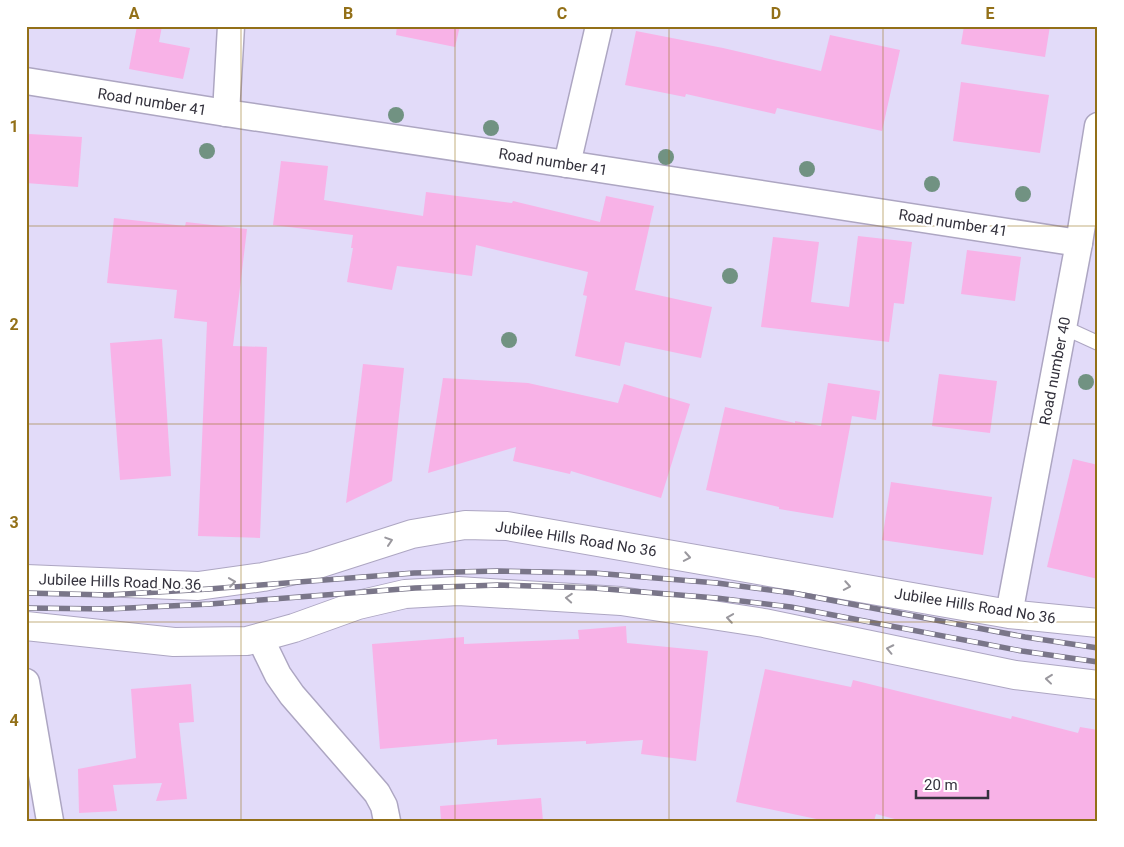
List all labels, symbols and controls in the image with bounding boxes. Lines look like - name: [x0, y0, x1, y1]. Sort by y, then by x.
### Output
- text: A: [129, 4, 140, 23]
- text: B: [343, 4, 353, 23]
- text: C: [557, 4, 567, 23]
- text: D: [771, 4, 781, 23]
- text: E: [986, 4, 995, 23]
- street label: Road number 41: [96, 85, 208, 119]
- text: 1: [9, 117, 19, 136]
- street label: Road number 41: [497, 145, 609, 179]
- street label: Road number 41: [897, 206, 1009, 240]
- text: 2: [9, 315, 19, 334]
- street label: Road number 40: [1036, 315, 1074, 427]
- text: 3: [9, 513, 19, 532]
- street label: Jubilee Hills Road No 36: [494, 517, 658, 561]
- one-way arrow: [384, 537, 393, 547]
- one-way arrow: [683, 552, 691, 562]
- street label: Jubilee Hills Road No 36: [38, 570, 202, 594]
- one-way arrow: [228, 577, 236, 587]
- one-way arrow: [843, 580, 851, 590]
- street label: Jubilee Hills Road No 36: [893, 584, 1057, 628]
- one-way arrow: [565, 592, 573, 603]
- one-way arrow: [726, 613, 735, 623]
- one-way arrow: [885, 644, 894, 655]
- one-way arrow: [1045, 674, 1053, 685]
- text: 4: [9, 711, 19, 730]
- scale bar: [916, 767, 989, 799]
- text: 20 m: [924, 776, 958, 794]

